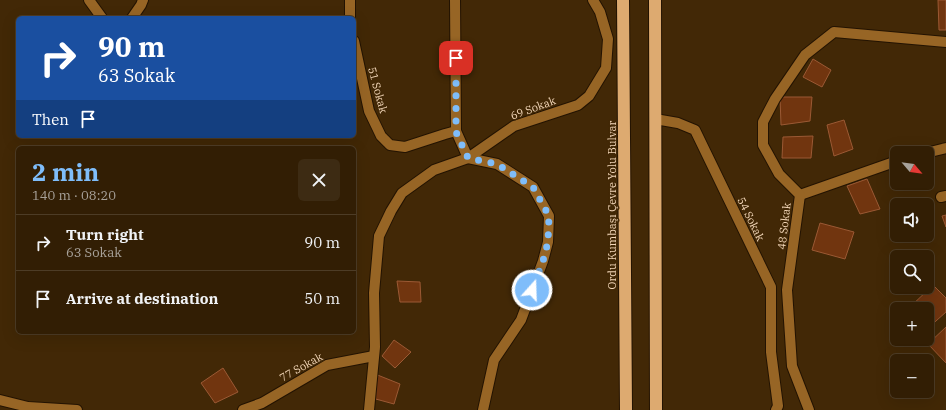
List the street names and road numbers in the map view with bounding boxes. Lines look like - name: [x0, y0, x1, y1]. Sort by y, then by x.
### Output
- street label: 51 Sokak: [365, 65, 391, 115]
- street label: 69 Sokak: [508, 93, 558, 123]
- street label: Ordu Kumbaşı Çevre Yolu Bulvar: [605, 120, 619, 289]
- street label: 54 Sokak: [734, 195, 768, 244]
- street label: 48 Sokak: [774, 201, 794, 250]
- street label: 77 Sokak: [277, 349, 326, 385]

